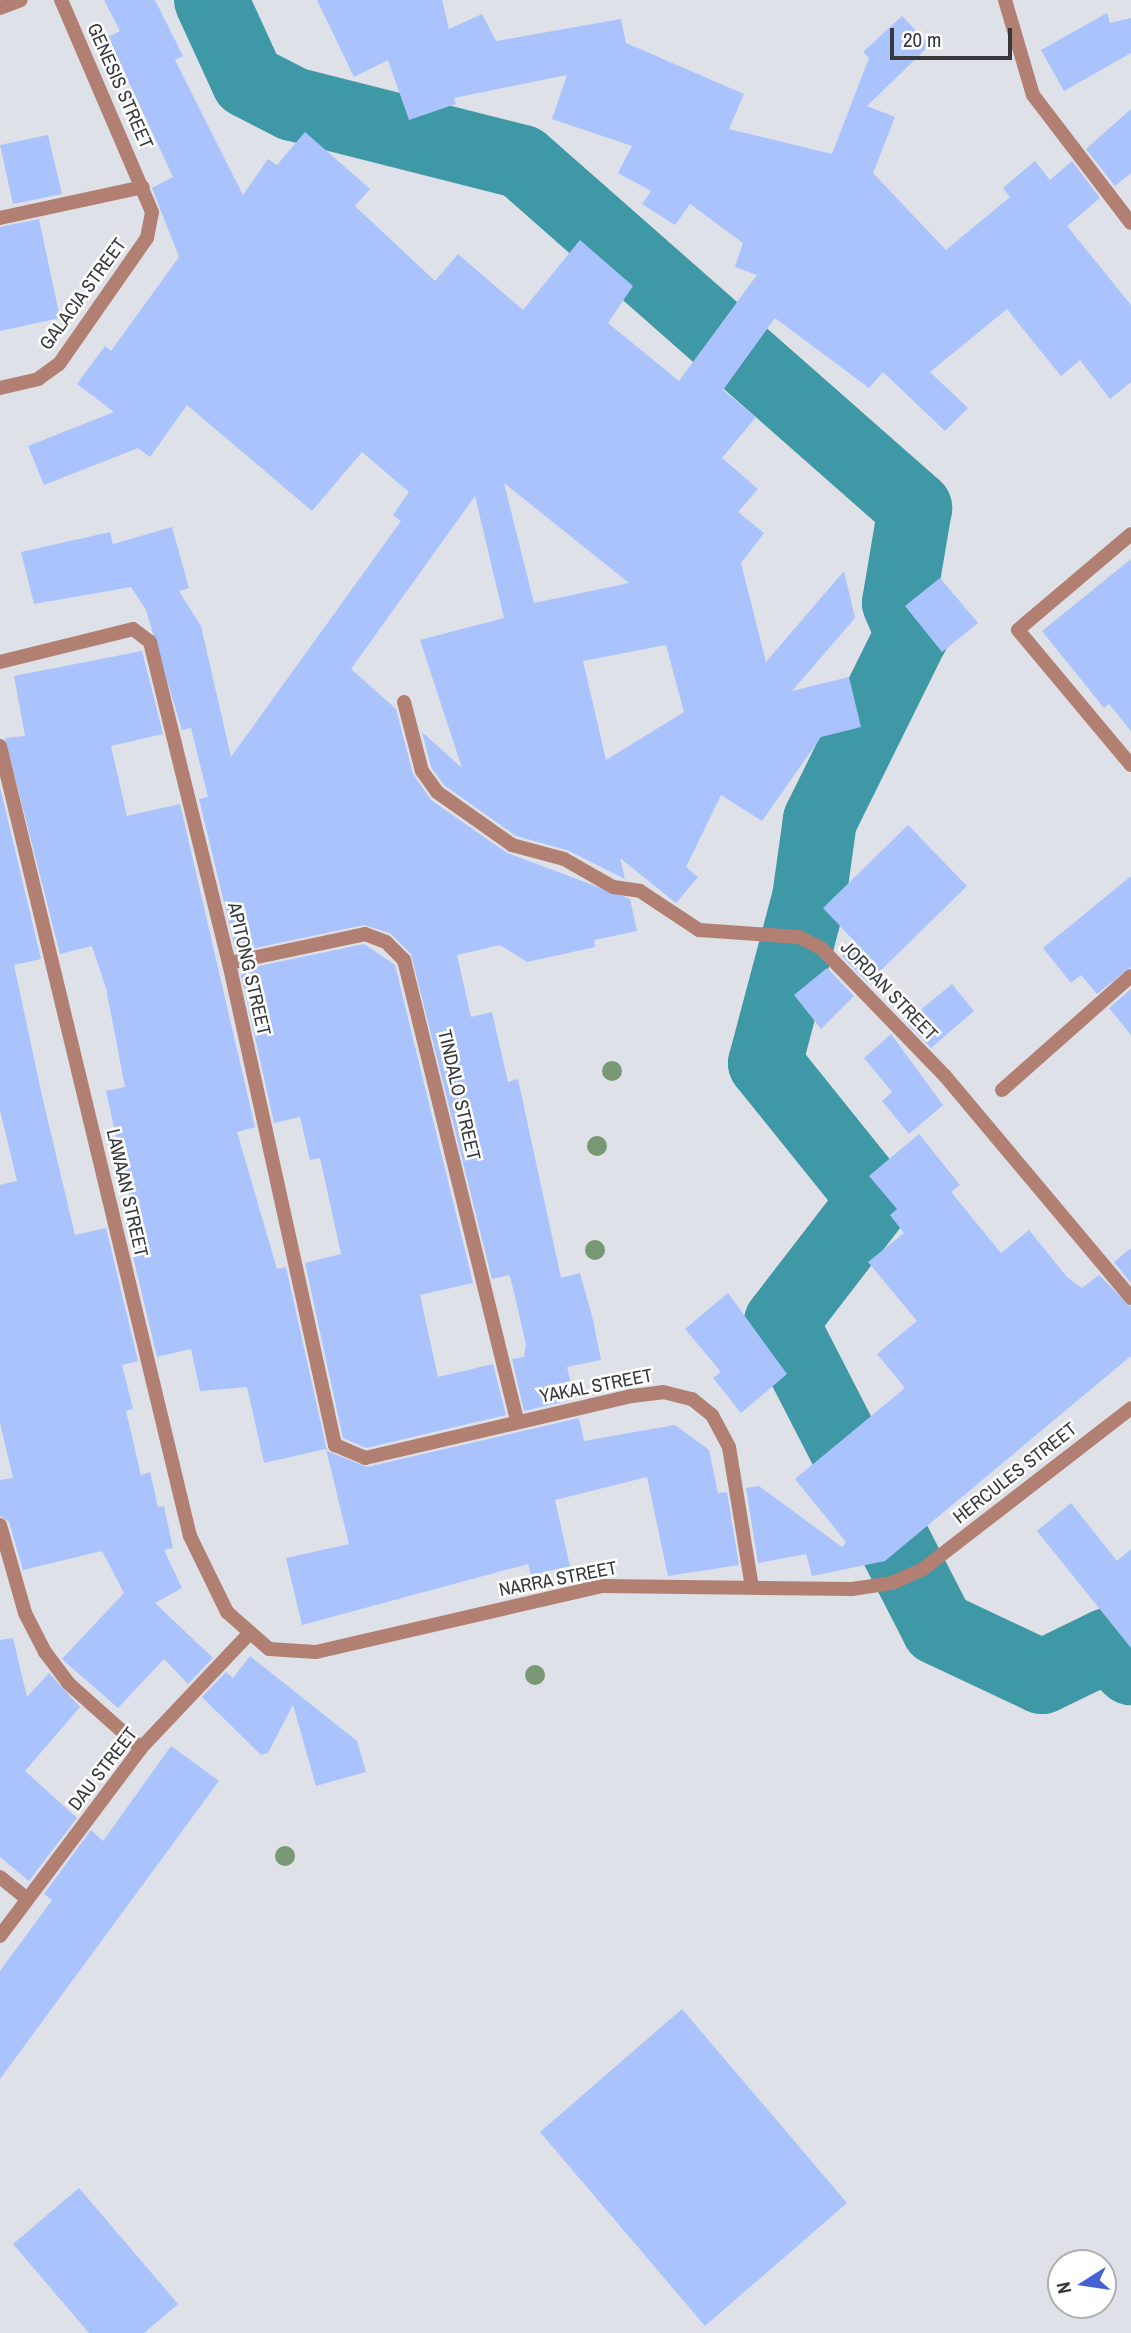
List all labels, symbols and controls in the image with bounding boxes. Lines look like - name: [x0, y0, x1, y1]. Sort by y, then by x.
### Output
- scale bar: [893, 14, 1016, 58]
- street label: GENESIS STREET: [82, 20, 158, 152]
- text: 20 m: [903, 25, 941, 54]
- street label: GALACIA STREET: [35, 233, 131, 355]
- street label: APITONG STREET: [223, 900, 275, 1038]
- street label: JORDAN STREET: [836, 936, 942, 1046]
- street label: TINDALO STREET: [433, 1027, 485, 1163]
- street label: LAWAAN STREET: [101, 1127, 153, 1259]
- street label: YAKAL STREET: [537, 1364, 655, 1408]
- street label: HERCULES STREET: [949, 1418, 1081, 1528]
- street label: NARRA STREET: [497, 1556, 619, 1602]
- street label: DAU STREET: [64, 1723, 142, 1815]
- north arrow: [1047, 2249, 1117, 2319]
- text: N: [1050, 2280, 1077, 2296]

